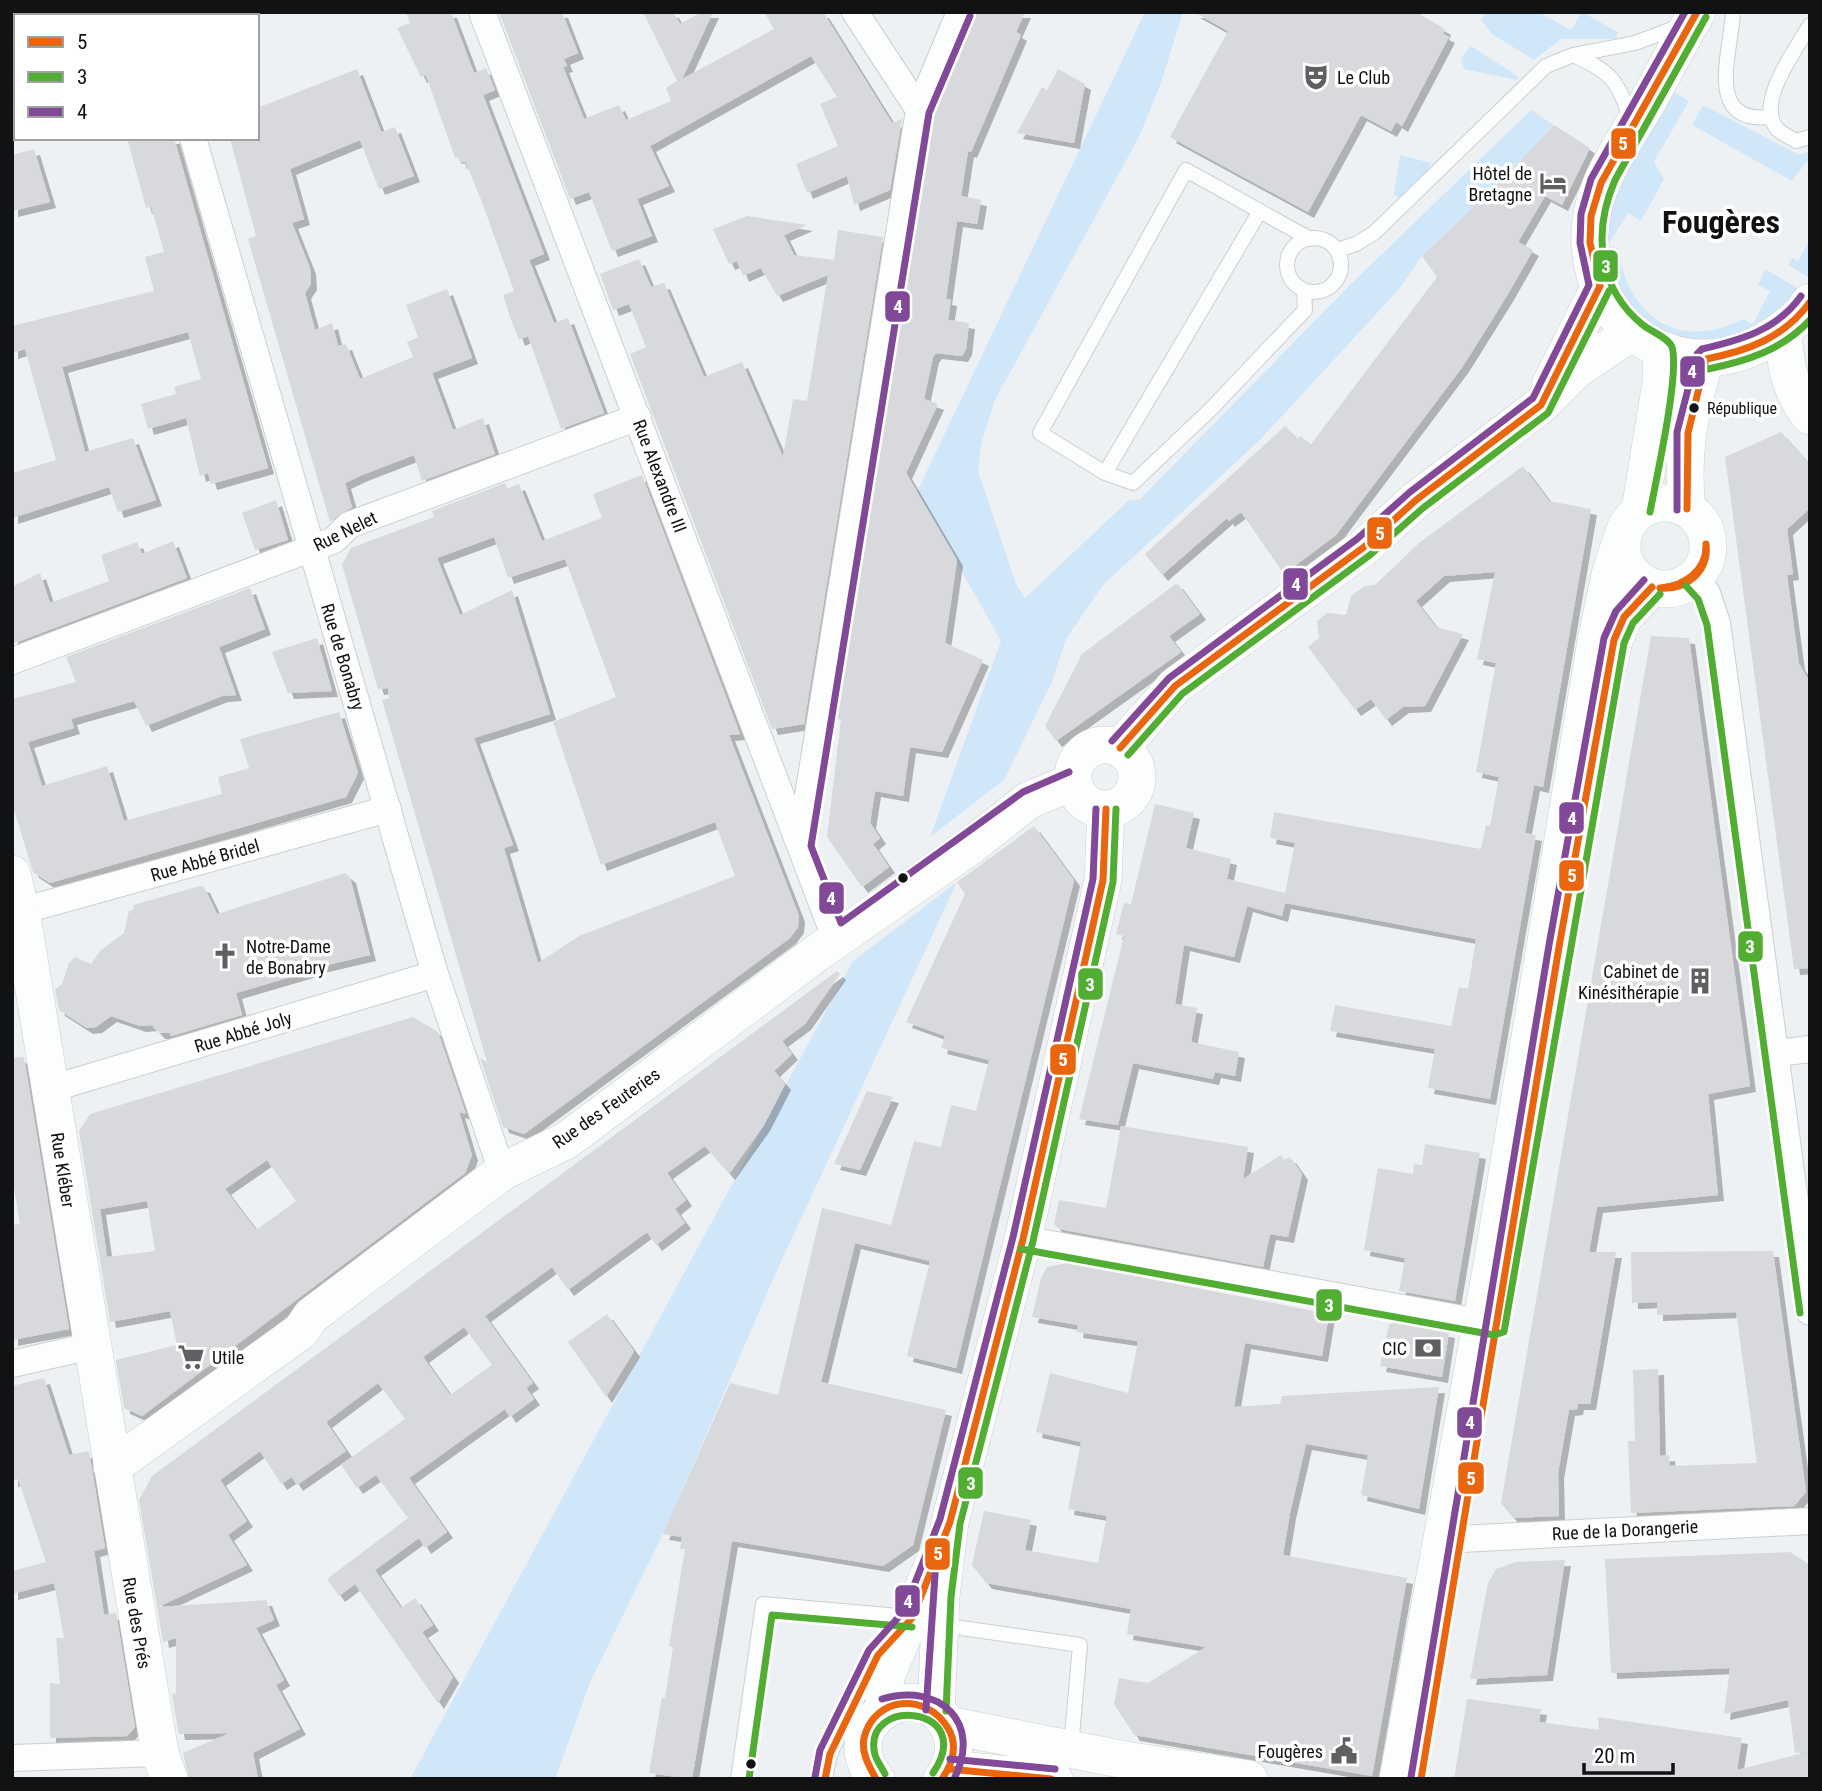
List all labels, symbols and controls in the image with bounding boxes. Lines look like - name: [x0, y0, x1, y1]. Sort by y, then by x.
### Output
- legend: [14, 14, 259, 140]
- text: 5: [77, 30, 87, 54]
- theatre icon: Le Club: [1301, 62, 1331, 92]
- text: 3: [77, 65, 87, 89]
- place label: Le Club: [1337, 67, 1390, 88]
- text: 4: [77, 100, 87, 124]
- line badge: 5: [1610, 127, 1637, 160]
- text: 5: [1618, 132, 1628, 155]
- place label: Hôtel de Bretagne: [1468, 163, 1532, 205]
- hotel icon: Hôtel de Bretagne: [1538, 168, 1568, 198]
- district label: Fougères: [1662, 203, 1780, 241]
- line badge: 3: [1592, 249, 1619, 283]
- text: 3: [1601, 255, 1611, 278]
- line badge: 4: [884, 290, 911, 323]
- text: 4: [893, 295, 903, 318]
- line badge: 4: [1679, 355, 1706, 388]
- text: 4: [1687, 360, 1697, 383]
- place label: République: [1707, 399, 1777, 418]
- marker: République: [1687, 401, 1701, 415]
- street label: Rue Alexandre III: [629, 417, 691, 535]
- street label: Rue Nelet: [310, 507, 380, 555]
- line badge: 5: [1366, 516, 1393, 550]
- text: 5: [1375, 522, 1385, 545]
- line badge: 4: [1282, 567, 1309, 601]
- text: 4: [1291, 573, 1301, 596]
- street label: Rue de Bonabry: [317, 601, 369, 713]
- line badge: 4: [1558, 801, 1585, 835]
- text: 4: [1567, 807, 1577, 830]
- street label: Rue Abbé Bridel: [148, 834, 262, 886]
- line badge: 5: [1558, 859, 1585, 892]
- text: 5: [1567, 864, 1577, 887]
- unlabelled marker: [896, 871, 910, 885]
- line badge: 4: [818, 881, 845, 915]
- text: 4: [826, 887, 836, 910]
- line badge: 3: [1737, 930, 1764, 963]
- text: 3: [1745, 935, 1755, 958]
- place label: Notre-Dame de Bonabry: [246, 936, 331, 978]
- church icon: Notre-Dame de Bonabry: [210, 941, 240, 971]
- place label: Cabinet de Kinésithérapie: [1578, 961, 1679, 1003]
- building icon: Cabinet de Kinésithérapie: [1685, 966, 1715, 996]
- line badge: 3: [1077, 967, 1104, 1001]
- text: 3: [1085, 973, 1095, 996]
- street label: Rue Abbé Joly: [192, 1007, 295, 1057]
- line badge: 5: [1049, 1043, 1077, 1076]
- text: 5: [1058, 1048, 1068, 1071]
- street label: Rue des Feuteries: [548, 1063, 664, 1153]
- street label: Rue Kléber: [47, 1131, 79, 1210]
- line badge: 3: [1315, 1288, 1343, 1322]
- text: 3: [1324, 1294, 1334, 1317]
- bank icon: CIC: [1413, 1333, 1443, 1363]
- place label: CIC: [1382, 1338, 1407, 1359]
- supermarket icon: Utile: [176, 1342, 206, 1372]
- place label: Utile: [212, 1347, 244, 1368]
- line badge: 4: [1456, 1406, 1483, 1439]
- text: 4: [1465, 1411, 1475, 1434]
- line badge: 5: [1457, 1461, 1485, 1495]
- line badge: 3: [957, 1466, 984, 1500]
- text: 5: [1466, 1467, 1476, 1490]
- text: 3: [966, 1472, 976, 1495]
- street label: Rue de la Dorangerie: [1551, 1516, 1699, 1544]
- line badge: 5: [924, 1537, 951, 1571]
- text: 5: [933, 1542, 943, 1565]
- street label: Rue des Prés: [119, 1576, 155, 1670]
- line badge: 4: [894, 1584, 921, 1618]
- text: 4: [903, 1590, 913, 1613]
- scale bar: [1584, 1732, 1673, 1776]
- public building icon: Fougères: [1329, 1736, 1359, 1766]
- place label: Fougères: [1258, 1741, 1323, 1762]
- text: 20 m: [1594, 1744, 1635, 1768]
- unlabelled marker: [744, 1757, 758, 1771]

